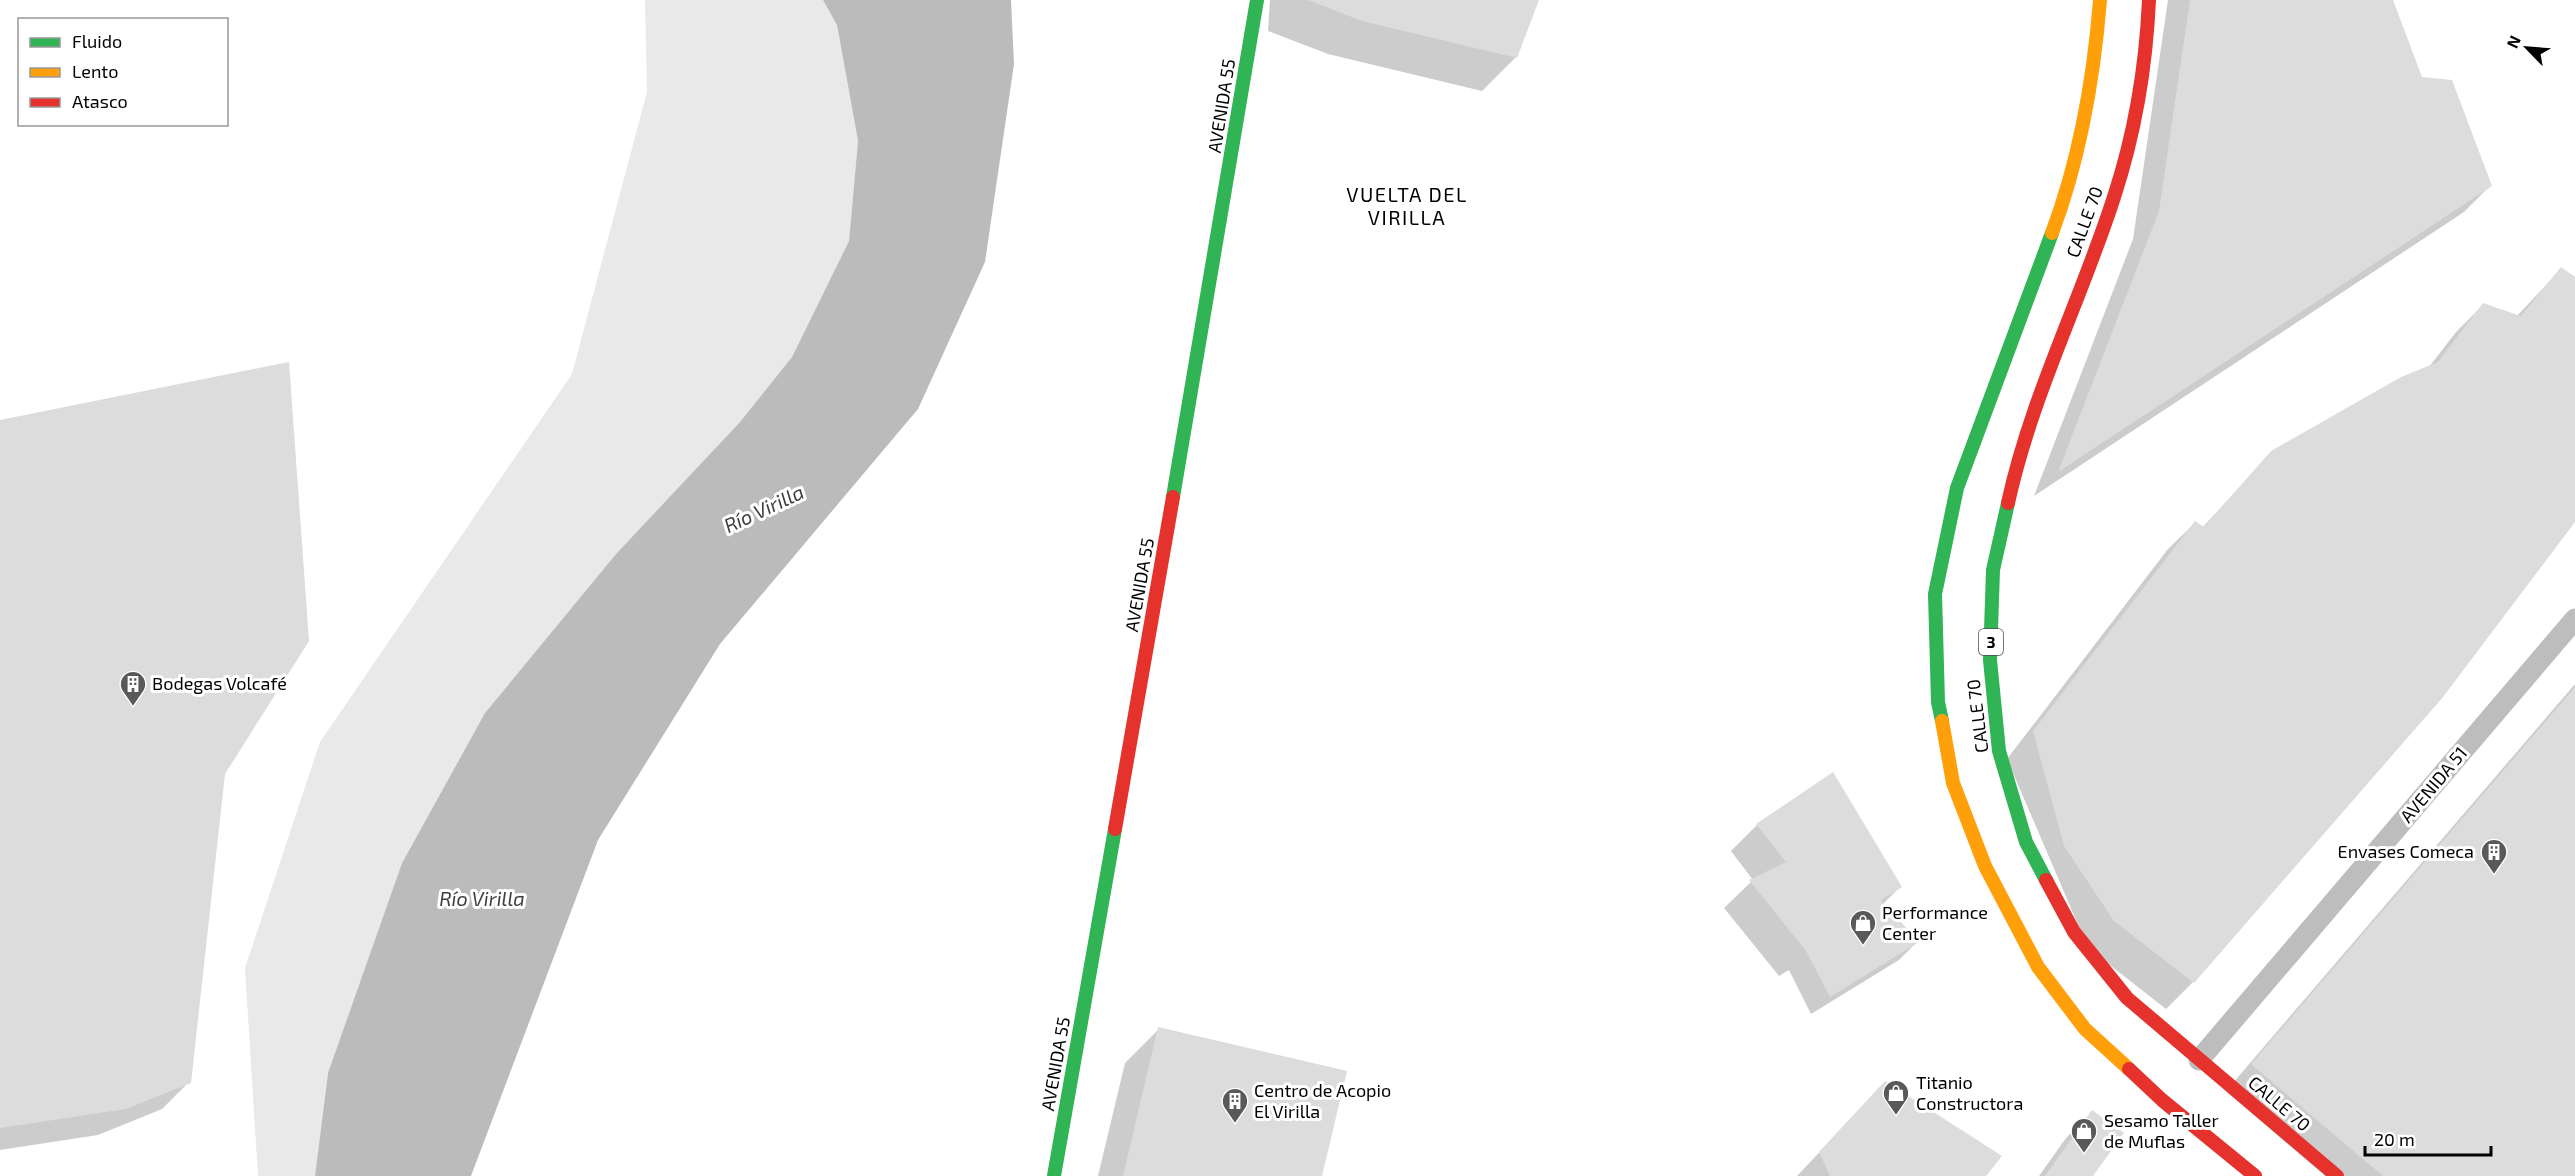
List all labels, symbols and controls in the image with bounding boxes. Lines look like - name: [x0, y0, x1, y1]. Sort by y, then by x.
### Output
- legend: [18, 18, 228, 126]
- north arrow: [2497, 18, 2557, 78]
- text: Fluido: [72, 30, 122, 52]
- text: N: [2502, 32, 2524, 51]
- street label: AVENIDA 55: [1203, 57, 1239, 154]
- text: Lento: [72, 60, 118, 82]
- text: Atasco: [72, 90, 128, 112]
- district label: VUELTA DEL VIRILLA: [1346, 182, 1468, 229]
- street label: CALLE 70: [2061, 183, 2107, 260]
- water label: Río Virilla: [720, 479, 807, 537]
- street label: AVENIDA 55: [1120, 536, 1158, 634]
- road number: 3: [1979, 629, 2003, 655]
- building icon: Bodegas Volcafé: [118, 669, 148, 707]
- place label: Bodegas Volcafé: [152, 672, 287, 694]
- street label: CALLE 70: [1962, 678, 1992, 754]
- street label: AVENIDA 51: [2395, 742, 2471, 827]
- building icon: Envases Comeca: [2479, 837, 2509, 875]
- place label: Envases Comeca: [2338, 840, 2474, 862]
- water label: Río Virilla: [439, 886, 525, 910]
- place label: Performance Center: [1882, 901, 1988, 944]
- shop icon: Performance Center: [1848, 908, 1878, 946]
- street label: AVENIDA 55: [1036, 1015, 1074, 1113]
- place label: Titanio Constructora: [1916, 1071, 2023, 1114]
- street label: CALLE 70: [2244, 1071, 2315, 1135]
- shop icon: Titanio Constructora: [1881, 1078, 1911, 1116]
- place label: Centro de Acopio El Virilla: [1254, 1079, 1391, 1122]
- building icon: Centro de Acopio El Virilla: [1220, 1086, 1250, 1124]
- place label: Sesamo Taller de Muflas: [2104, 1109, 2219, 1152]
- shop icon: Sesamo Taller de Muflas: [2069, 1116, 2099, 1154]
- scale bar: [2365, 1119, 2491, 1157]
- text: 20 m: [2374, 1128, 2415, 1150]

